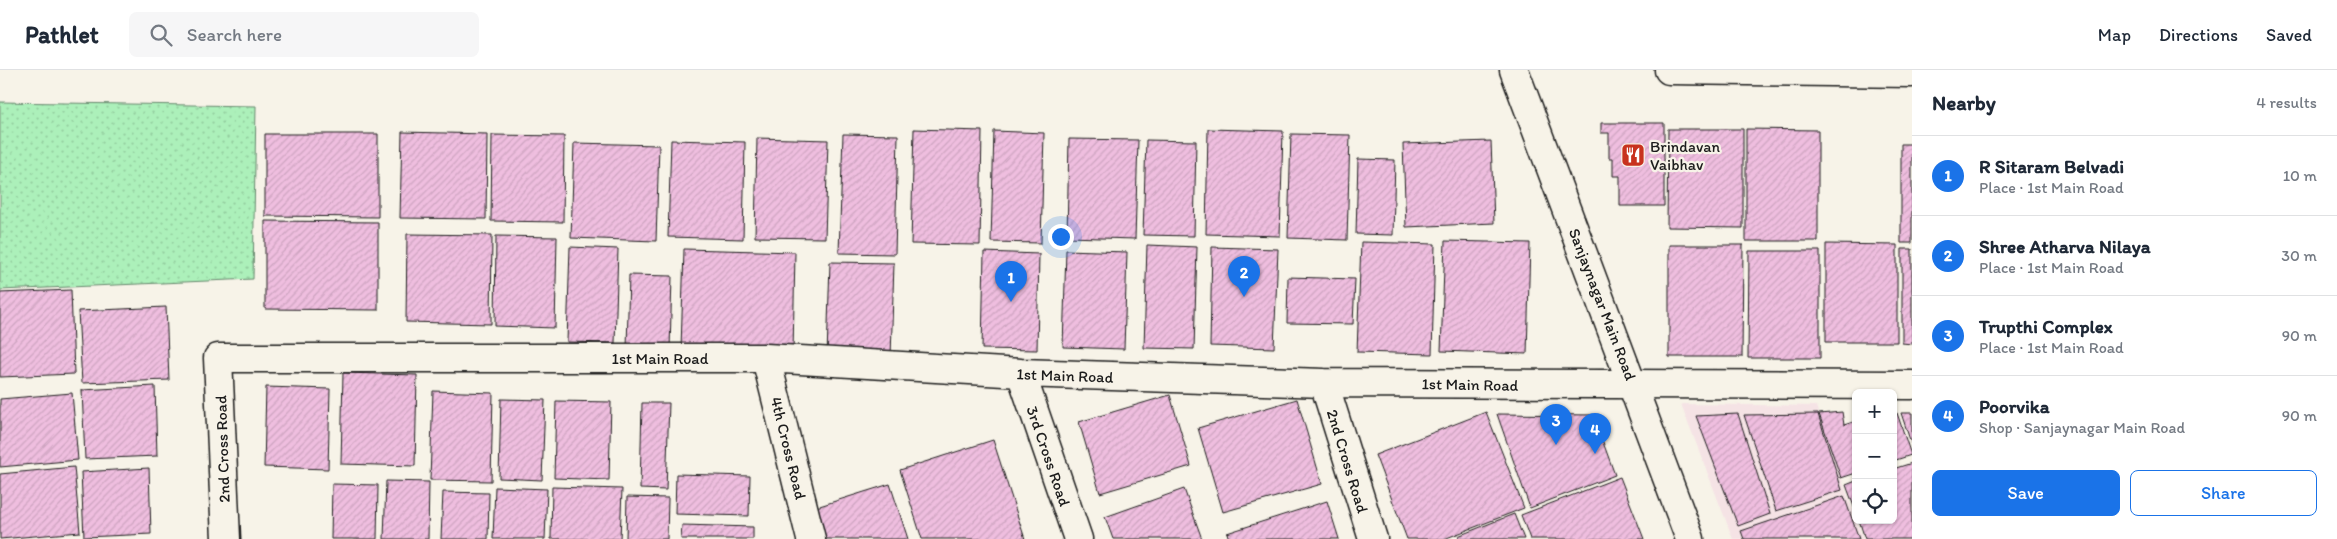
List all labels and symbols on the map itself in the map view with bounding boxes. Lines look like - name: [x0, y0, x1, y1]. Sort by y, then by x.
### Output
- place label: Brindavan Vaibhav: [1650, 137, 1721, 174]
- restaurant icon: Brindavan Vaibhav: [1620, 142, 1646, 168]
- your location: [1048, 224, 1074, 250]
- street label: Sanjaynagar Main Road: [1565, 226, 1640, 383]
- pin: 2: [1228, 256, 1260, 297]
- pin: 1: [995, 261, 1027, 302]
- street label: 1st Main Road: [611, 349, 709, 368]
- street label: 1st Main Road: [1016, 364, 1114, 387]
- street label: 1st Main Road: [1421, 374, 1519, 395]
- street label: 2nd Cross Road: [211, 395, 234, 503]
- street label: 4th Cross Road: [767, 395, 811, 502]
- street label: 3rd Cross Road: [1022, 403, 1075, 509]
- pin: 3: [1540, 404, 1572, 445]
- street label: 2nd Cross Road: [1323, 407, 1372, 516]
- pin: 4: [1579, 413, 1611, 454]

